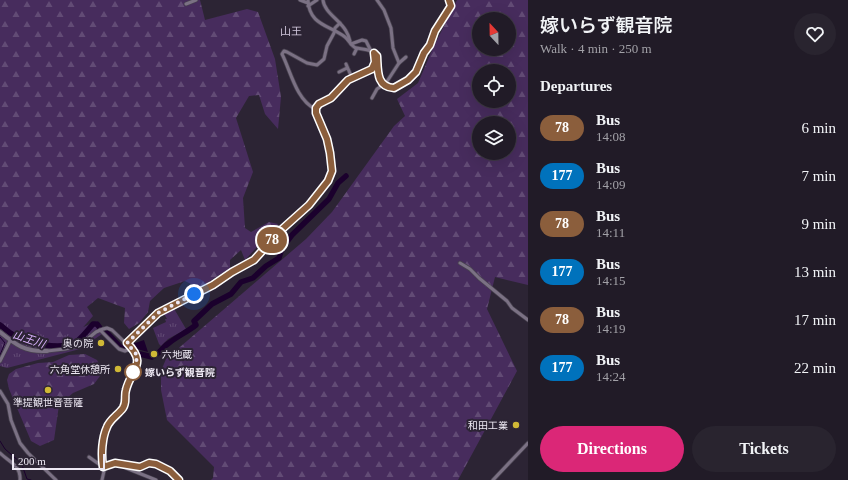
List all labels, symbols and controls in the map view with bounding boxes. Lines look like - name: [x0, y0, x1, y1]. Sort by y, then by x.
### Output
- north arrow: [472, 12, 516, 56]
- map controls: [472, 12, 516, 160]
- button: heart: [794, 13, 836, 55]
- text: 嫁いらず観音院: [540, 15, 673, 36]
- district label: 山王: [280, 25, 302, 37]
- text: Walk · 4 min · 250 m: [540, 41, 652, 56]
- button: locate: [472, 64, 516, 108]
- text: Departures: [540, 78, 612, 94]
- text: Bus: [596, 112, 620, 128]
- button: layers: [472, 116, 516, 160]
- text: 78: [555, 120, 569, 135]
- text: 6 min: [801, 120, 836, 136]
- text: 14:08: [596, 129, 626, 144]
- text: Bus: [596, 160, 620, 176]
- text: 177: [552, 168, 573, 183]
- text: 7 min: [801, 168, 836, 184]
- text: 14:09: [596, 177, 626, 192]
- text: Bus: [596, 208, 620, 224]
- text: 78: [555, 216, 569, 231]
- text: 9 min: [801, 216, 836, 232]
- text: 14:11: [596, 225, 625, 240]
- line badge: 78: [254, 227, 290, 253]
- text: 78: [265, 232, 279, 247]
- text: Bus: [596, 256, 620, 272]
- text: 177: [552, 264, 573, 279]
- text: 13 min: [794, 264, 836, 280]
- text: 14:15: [596, 273, 626, 288]
- your location: [184, 284, 204, 304]
- text: Bus: [596, 304, 620, 320]
- text: 78: [555, 312, 569, 327]
- text: 17 min: [794, 312, 836, 328]
- text: 14:19: [596, 321, 626, 336]
- water label: 山王川: [11, 328, 47, 350]
- place label: 奥の院: [63, 338, 93, 349]
- marker: 奥の院: [96, 338, 106, 348]
- marker: 六地蔵: [149, 349, 159, 359]
- place label: 六地蔵: [162, 349, 192, 360]
- text: Bus: [596, 352, 620, 368]
- text: 177: [552, 360, 573, 375]
- text: 22 min: [794, 360, 836, 376]
- marker: 嫁いらず観音院: [124, 363, 142, 381]
- place label: 六角堂休憩所: [50, 364, 110, 375]
- marker: 六角堂休憩所: [113, 364, 123, 374]
- place label: 嫁いらず観音院: [145, 367, 215, 378]
- text: 14:24: [596, 369, 626, 384]
- marker: 準提観世音菩薩: [43, 385, 53, 395]
- place label: 準提観世音菩薩: [13, 397, 83, 408]
- place label: 和田工業: [468, 420, 508, 431]
- marker: 和田工業: [511, 420, 521, 430]
- button: Directions: [540, 426, 684, 472]
- button: Tickets: [692, 426, 836, 472]
- scale bar: [12, 452, 105, 471]
- text: 200 m: [18, 455, 46, 467]

